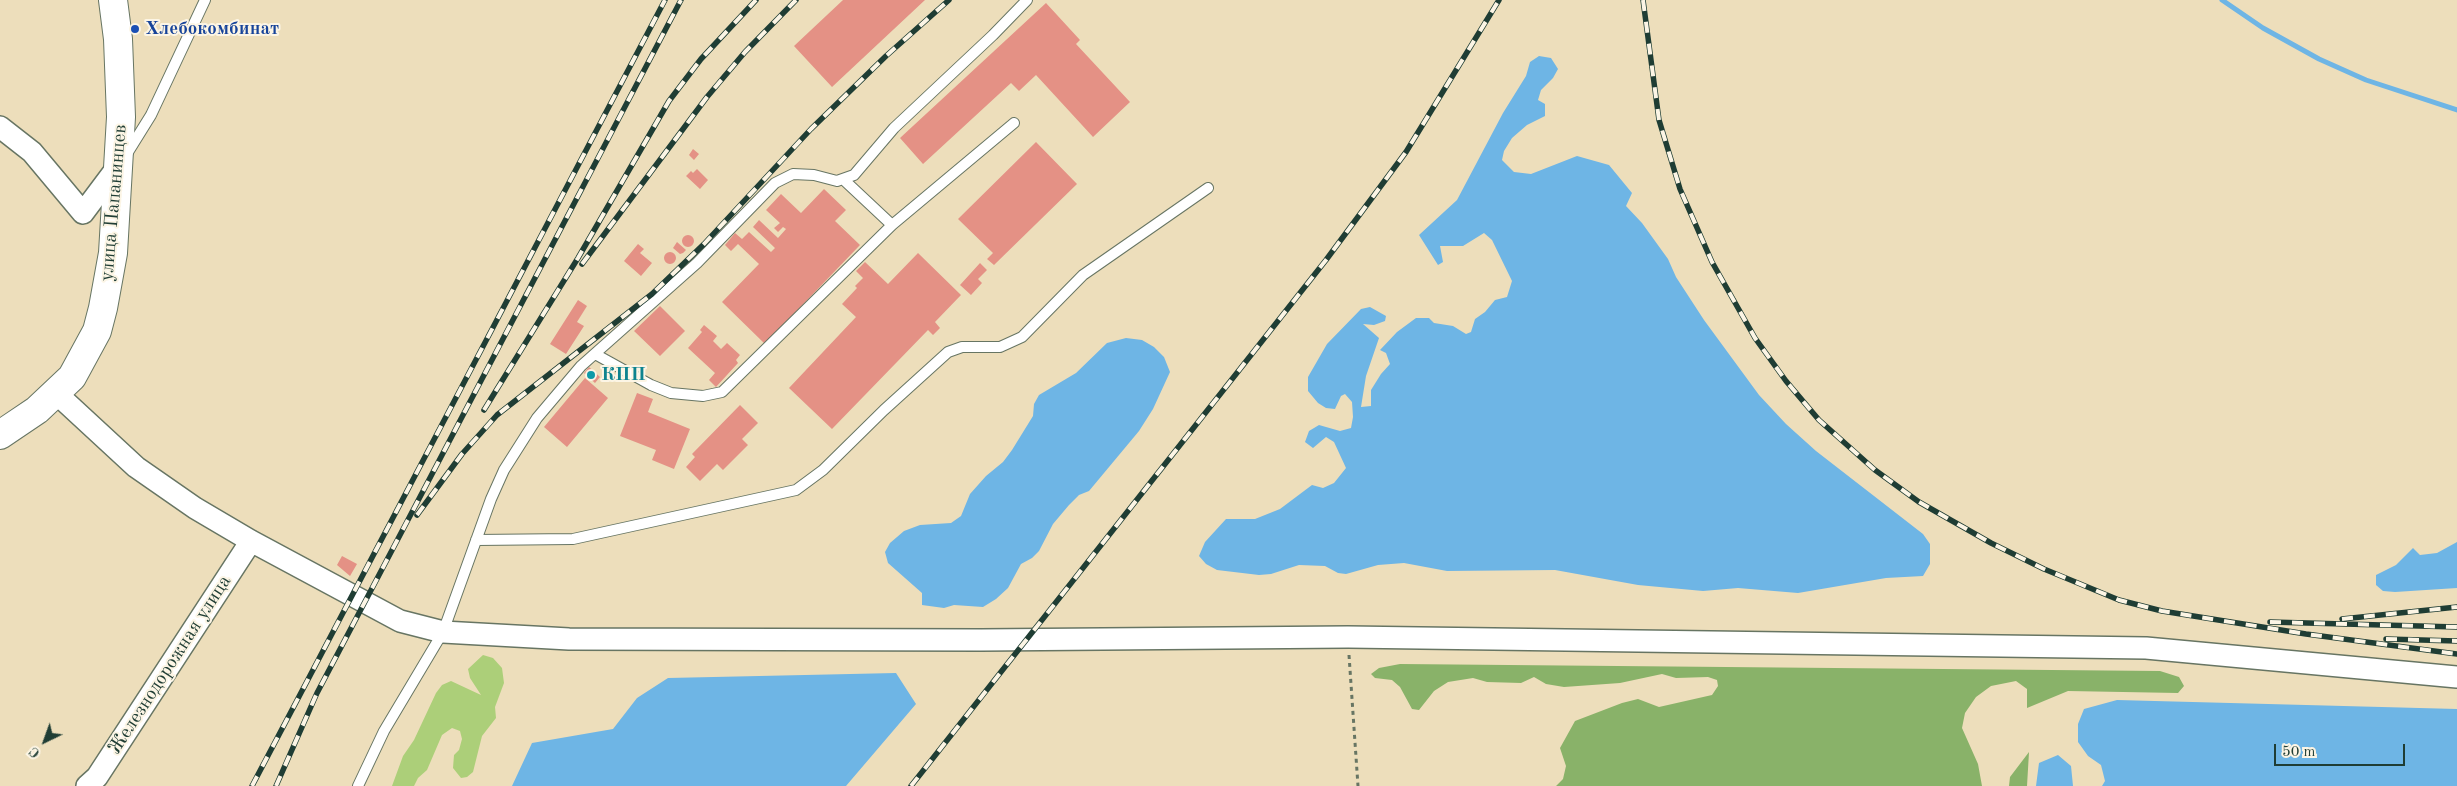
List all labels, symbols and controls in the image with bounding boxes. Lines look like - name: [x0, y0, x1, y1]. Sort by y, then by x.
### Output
- place label: Хлебокомбинат: [145, 18, 279, 40]
- marker: Хлебокомбинат: [129, 23, 141, 35]
- street label: улица Папанинцев: [96, 124, 132, 282]
- place label: КПП: [601, 364, 646, 386]
- marker: КПП: [585, 369, 597, 381]
- street label: Железнодорожная улица: [104, 571, 236, 759]
- north arrow: [20, 716, 70, 766]
- scale bar: [2277, 734, 2408, 766]
- text: С: [27, 744, 43, 760]
- text: 50 m: [2282, 745, 2316, 760]

